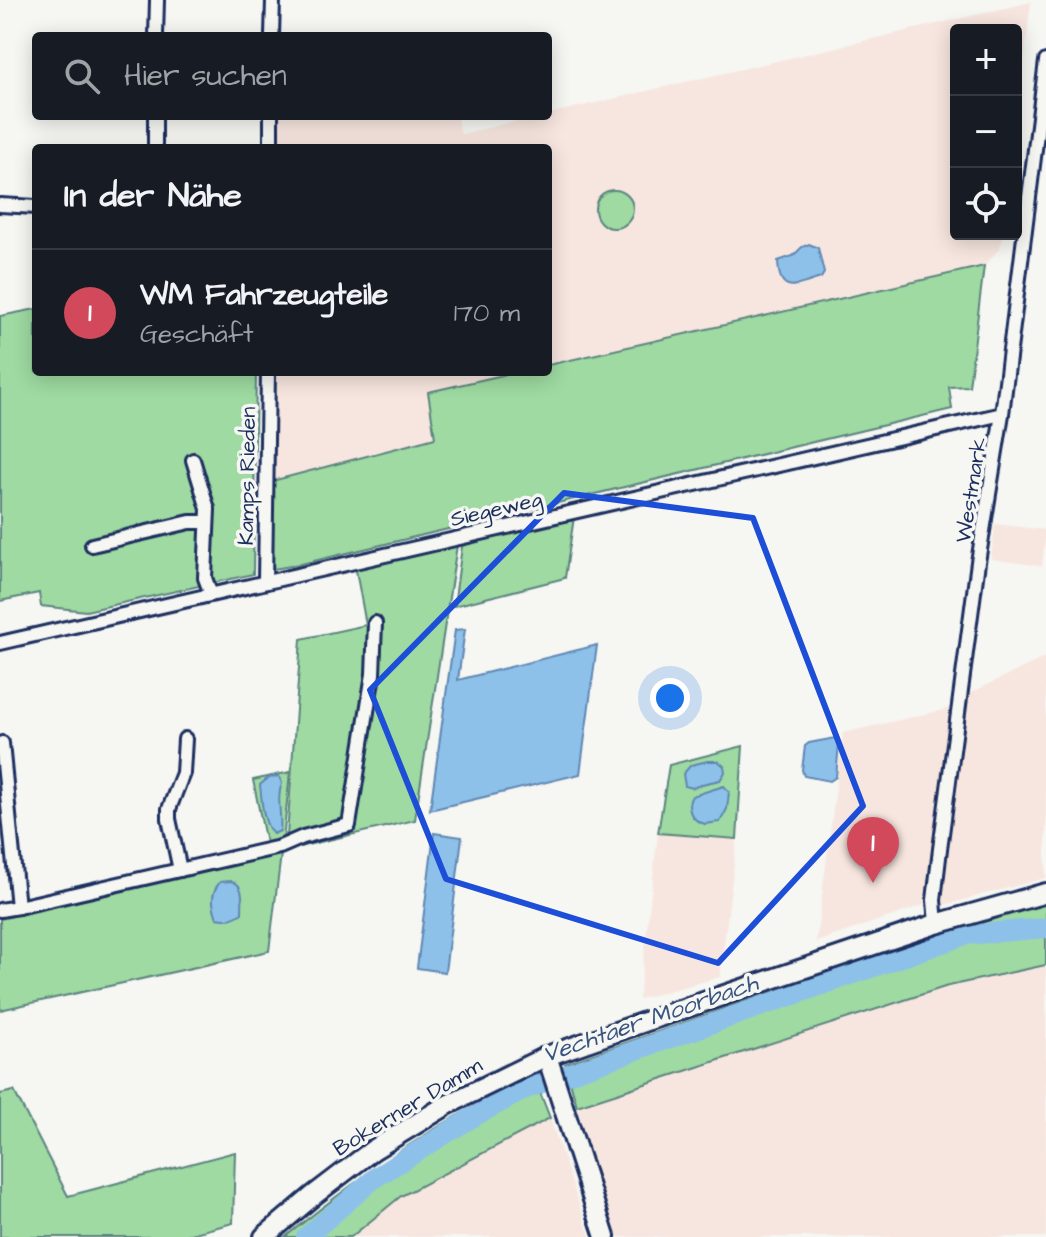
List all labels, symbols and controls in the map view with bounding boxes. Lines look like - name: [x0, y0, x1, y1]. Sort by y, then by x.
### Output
- map controls: [950, 24, 1022, 240]
- button: +: [950, 24, 1022, 96]
- search box: [32, 32, 552, 120]
- icon: search: [60, 54, 104, 98]
- text: Hier suchen: [124, 55, 287, 97]
- button: −: [950, 96, 1022, 168]
- button: locate: [950, 168, 1022, 240]
- text: In der Nähe: [64, 172, 242, 220]
- text: WM Fahrzeugteile: [140, 274, 388, 316]
- text: 1: [88, 295, 92, 331]
- text: 170 m: [454, 295, 520, 331]
- text: Geschäft: [140, 316, 254, 352]
- street label: Kamps Rieden: [231, 406, 264, 546]
- street label: Westmark: [948, 435, 995, 545]
- street label: Siegeweg: [447, 484, 546, 536]
- your location: [650, 678, 690, 718]
- pin: 1: [847, 817, 899, 883]
- water label: Vechtaer Moorbach: [538, 966, 764, 1072]
- street label: Bokerner Damm: [327, 1050, 488, 1164]

